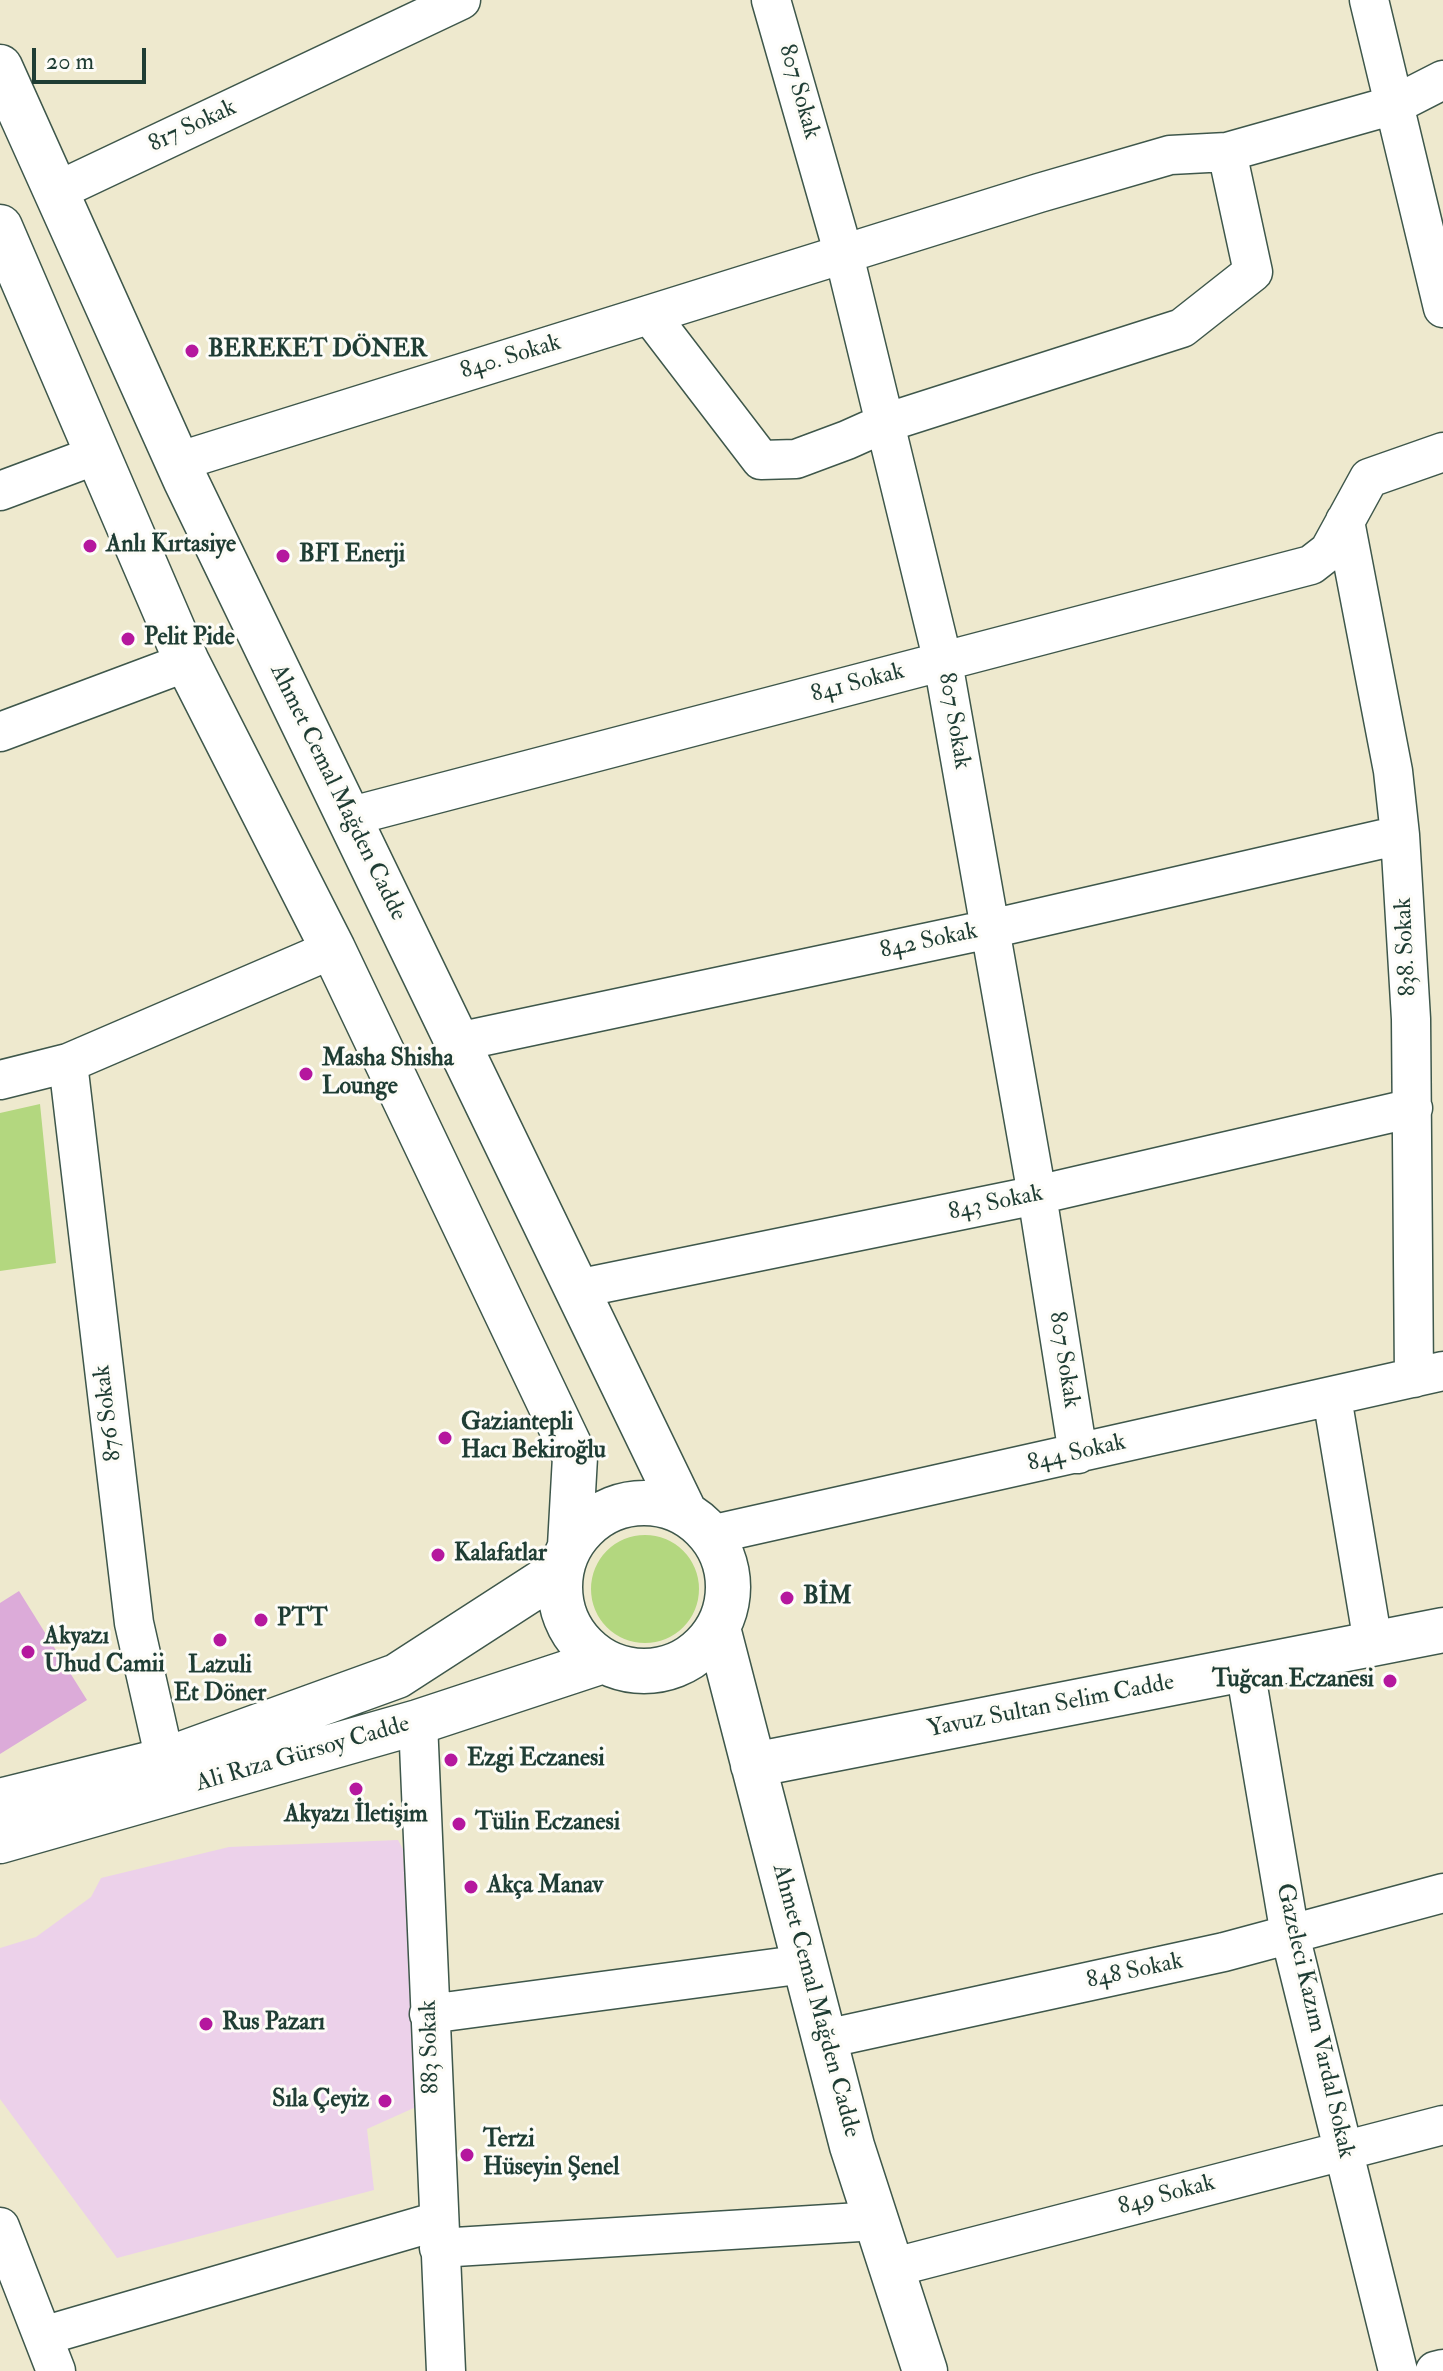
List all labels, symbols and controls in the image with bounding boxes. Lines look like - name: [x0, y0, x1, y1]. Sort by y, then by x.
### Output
- scale bar: [36, 32, 150, 82]
- street label: 807 Sokak: [771, 41, 825, 143]
- text: 20 m: [46, 46, 94, 77]
- street label: 817 Sokak: [145, 94, 241, 160]
- street label: 840. Sokak: [457, 329, 565, 387]
- place label: BEREKET DÖNER: [208, 337, 427, 365]
- marker: BEREKET DÖNER: [183, 342, 201, 360]
- place label: Anlı Kırtasiye: [106, 532, 236, 560]
- marker: Anlı Kırtasiye: [81, 537, 99, 555]
- place label: BFI Enerji: [299, 542, 405, 570]
- marker: BFI Enerji: [274, 547, 292, 565]
- place label: Pelit Pide: [144, 625, 235, 653]
- marker: Pelit Pide: [119, 630, 137, 648]
- street label: 841 Sokak: [808, 658, 908, 710]
- street label: Ahmet Cemal Mağden Cadde: [262, 660, 412, 926]
- street label: 807 Sokak: [930, 671, 976, 771]
- street label: 838. Sokak: [1390, 897, 1424, 997]
- street label: 842 Sokak: [878, 918, 980, 966]
- place label: Masha Shisha Lounge: [322, 1046, 454, 1102]
- marker: Masha Shisha Lounge: [297, 1065, 315, 1083]
- street label: 843 Sokak: [946, 1180, 1046, 1228]
- street label: 807 Sokak: [1041, 1310, 1085, 1410]
- street label: 876 Sokak: [89, 1363, 129, 1463]
- place label: Gaziantepli Hacı Bekiroğlu: [461, 1410, 606, 1466]
- marker: Gaziantepli Hacı Bekiroğlu: [436, 1429, 454, 1447]
- street label: 844 Sokak: [1025, 1429, 1129, 1479]
- place label: Kalafatlar: [454, 1541, 547, 1569]
- marker: Kalafatlar: [429, 1546, 447, 1564]
- place label: BİM: [803, 1584, 852, 1612]
- marker: BİM: [778, 1589, 796, 1607]
- place label: PTT: [277, 1606, 328, 1634]
- marker: PTT: [252, 1611, 270, 1629]
- place label: Akyazı Uhud Camii: [44, 1624, 165, 1680]
- marker: Lazuli Et Döner: [211, 1631, 229, 1649]
- marker: Akyazı Uhud Camii: [19, 1643, 37, 1661]
- place label: Lazuli Et Döner: [174, 1653, 266, 1709]
- place label: Tuğcan Eczanesi: [1212, 1667, 1374, 1695]
- street label: Yavuz Sultan Selim Cadde: [925, 1669, 1177, 1745]
- marker: Tuğcan Eczanesi: [1381, 1672, 1399, 1690]
- street label: Ali Rıza Gürsoy Cadde: [193, 1711, 413, 1799]
- place label: Ezgi Eczanesi: [467, 1746, 605, 1774]
- marker: Ezgi Eczanesi: [442, 1751, 460, 1769]
- marker: Akyazı İletişim: [347, 1780, 365, 1798]
- place label: Akyazı İletişim: [284, 1802, 428, 1830]
- place label: Tülin Eczanesi: [475, 1810, 620, 1838]
- marker: Tülin Eczanesi: [450, 1815, 468, 1833]
- street label: Ahmet Cemal Mağden Cadde: [765, 1861, 865, 2141]
- place label: Akça Manav: [487, 1873, 603, 1901]
- marker: Akça Manav: [462, 1878, 480, 1896]
- street label: Gazeleci Kazım Vardal Sokak: [1268, 1881, 1360, 2161]
- street label: 848 Sokak: [1084, 1948, 1186, 1996]
- street label: 883 Sokak: [415, 1999, 447, 2095]
- place label: Rus Pazarı: [222, 2010, 325, 2038]
- marker: Rus Pazarı: [197, 2015, 215, 2033]
- place label: Sıla Çeyiz: [272, 2087, 369, 2115]
- marker: Sıla Çeyiz: [376, 2092, 394, 2110]
- place label: Terzi Hüseyin Şenel: [483, 2127, 619, 2183]
- marker: Terzi Hüseyin Şenel: [458, 2146, 476, 2164]
- street label: 849 Sokak: [1115, 2169, 1219, 2223]

